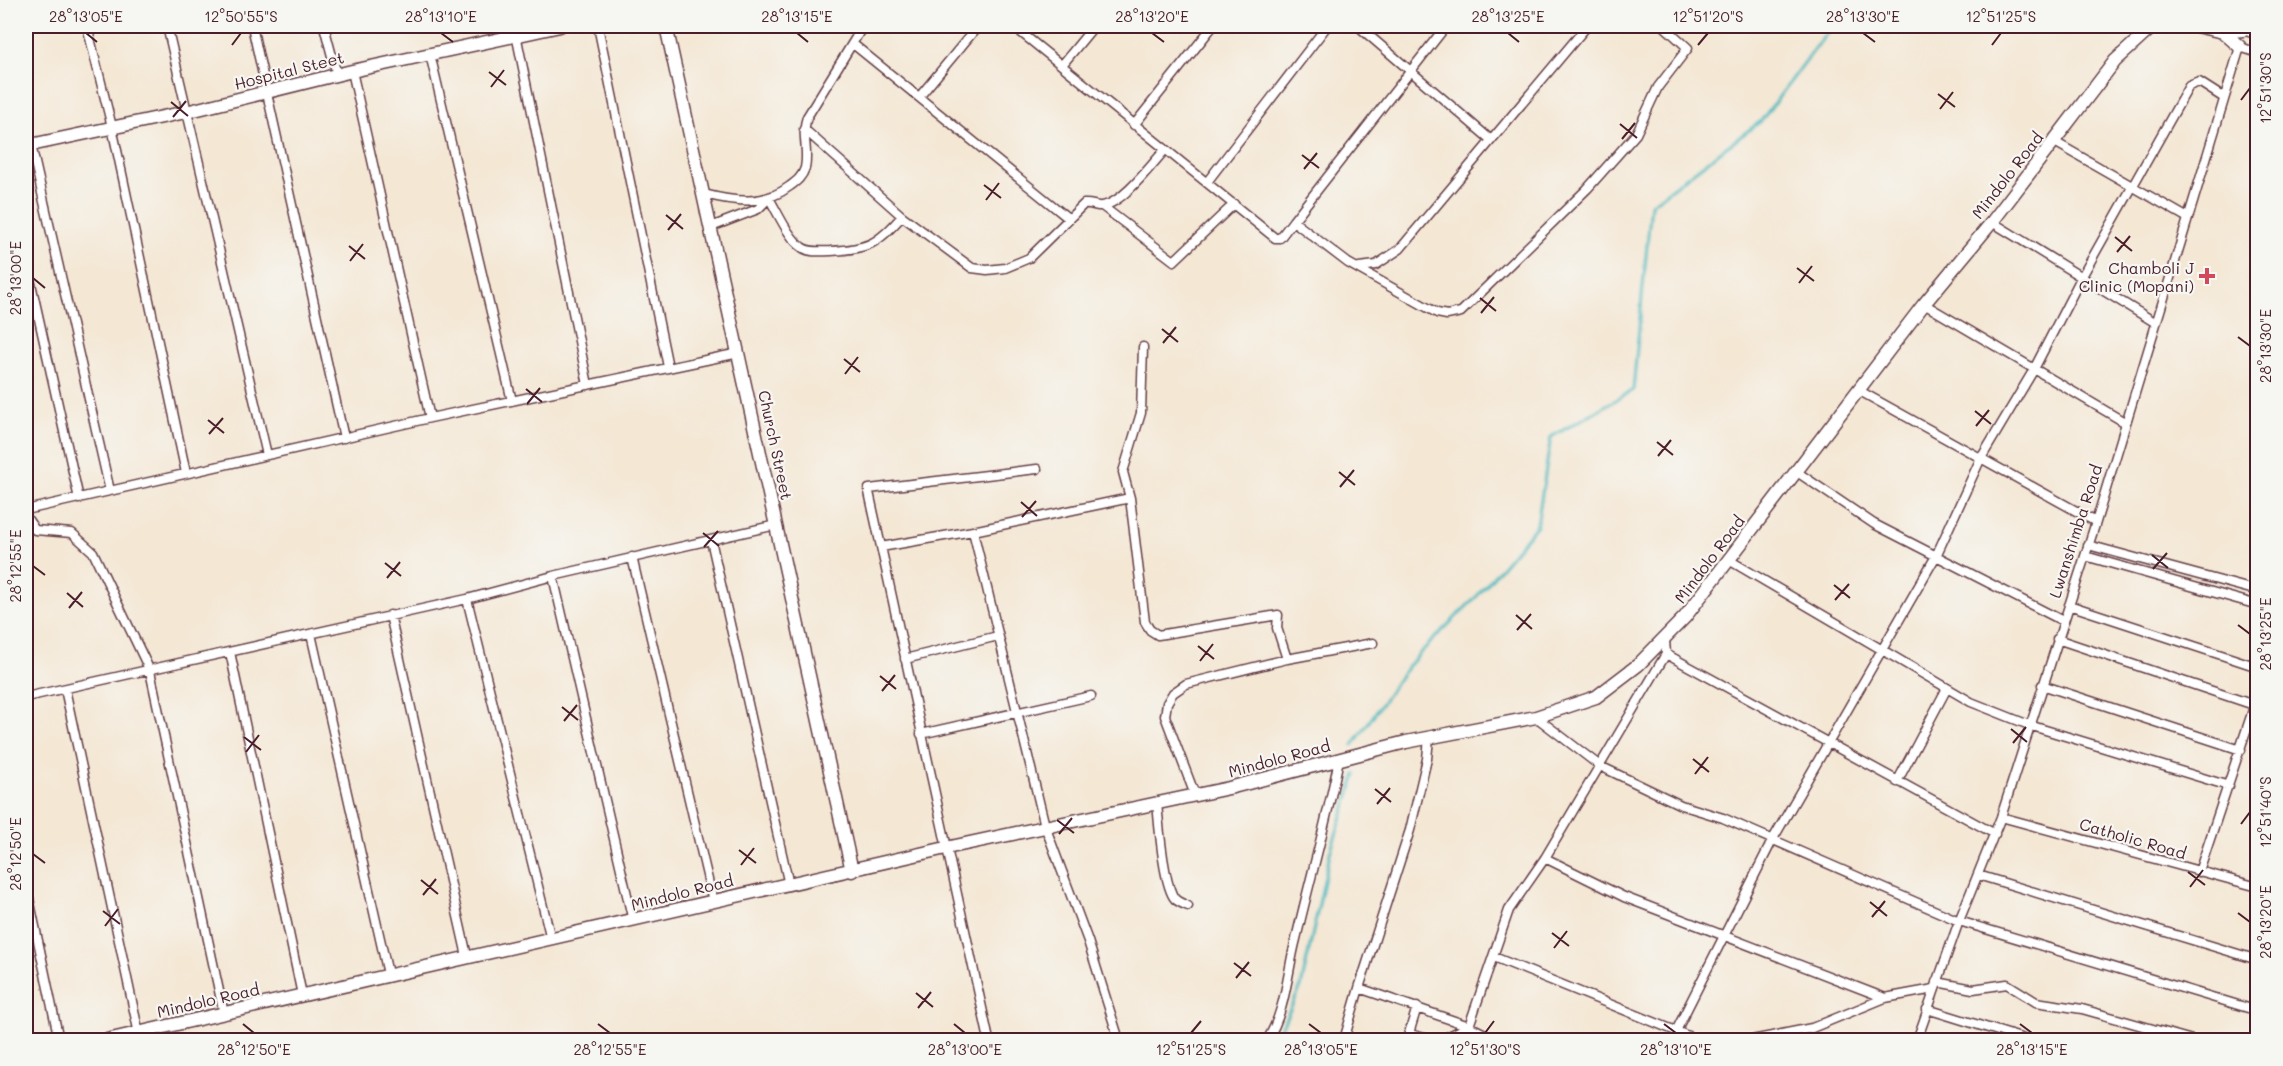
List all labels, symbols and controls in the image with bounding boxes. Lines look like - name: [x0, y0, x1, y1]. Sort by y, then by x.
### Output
- text: 28°13'05"E: [49, 6, 123, 26]
- text: 12°50'55"S: [204, 6, 278, 26]
- text: 28°13'10"E: [405, 6, 477, 26]
- text: 28°13'15"E: [761, 6, 833, 26]
- text: 28°13'20"E: [1115, 6, 1189, 26]
- text: 28°13'25"E: [1471, 6, 1545, 26]
- text: 12°51'20"S: [1673, 6, 1743, 26]
- text: 28°13'30"E: [1826, 6, 1900, 26]
- text: 12°51'25"S: [1966, 6, 2036, 26]
- street label: Hospital Steet: [232, 46, 346, 94]
- text: 12°51'30"S: [2255, 52, 2275, 124]
- street label: Mindolo Road: [1967, 127, 2047, 223]
- text: 28°13'00"E: [5, 240, 25, 315]
- place label: Chamboli J Clinic (Mopani): [2079, 257, 2194, 296]
- marker: Chamboli J Clinic (Mopani): [2198, 267, 2216, 285]
- text: 28°13'30"E: [2255, 309, 2275, 383]
- street label: Church Street: [754, 388, 798, 502]
- street label: Lwanshimba Road: [2043, 462, 2107, 600]
- street label: Mindolo Road: [1669, 511, 1749, 607]
- text: 28°12'55"E: [5, 529, 25, 602]
- text: 28°13'25"E: [2255, 597, 2275, 671]
- street label: Mindolo Road: [1226, 734, 1332, 782]
- text: 12°51'40"S: [2255, 776, 2275, 848]
- street label: Catholic Road: [2077, 813, 2189, 863]
- text: 28°12'50"E: [5, 817, 25, 891]
- street label: Mindolo Road: [629, 869, 735, 915]
- text: 28°13'20"E: [2255, 885, 2275, 959]
- street label: Mindolo Road: [155, 978, 261, 1022]
- text: 28°12'50"E: [217, 1039, 291, 1059]
- text: 28°12'55"E: [574, 1039, 647, 1059]
- text: 28°13'00"E: [928, 1039, 1003, 1059]
- text: 12°51'25"S: [1156, 1039, 1226, 1059]
- text: 28°13'05"E: [1284, 1039, 1358, 1059]
- text: 12°51'30"S: [1449, 1039, 1521, 1059]
- text: 28°13'10"E: [1640, 1039, 1712, 1059]
- text: 28°13'15"E: [1996, 1039, 2068, 1059]

